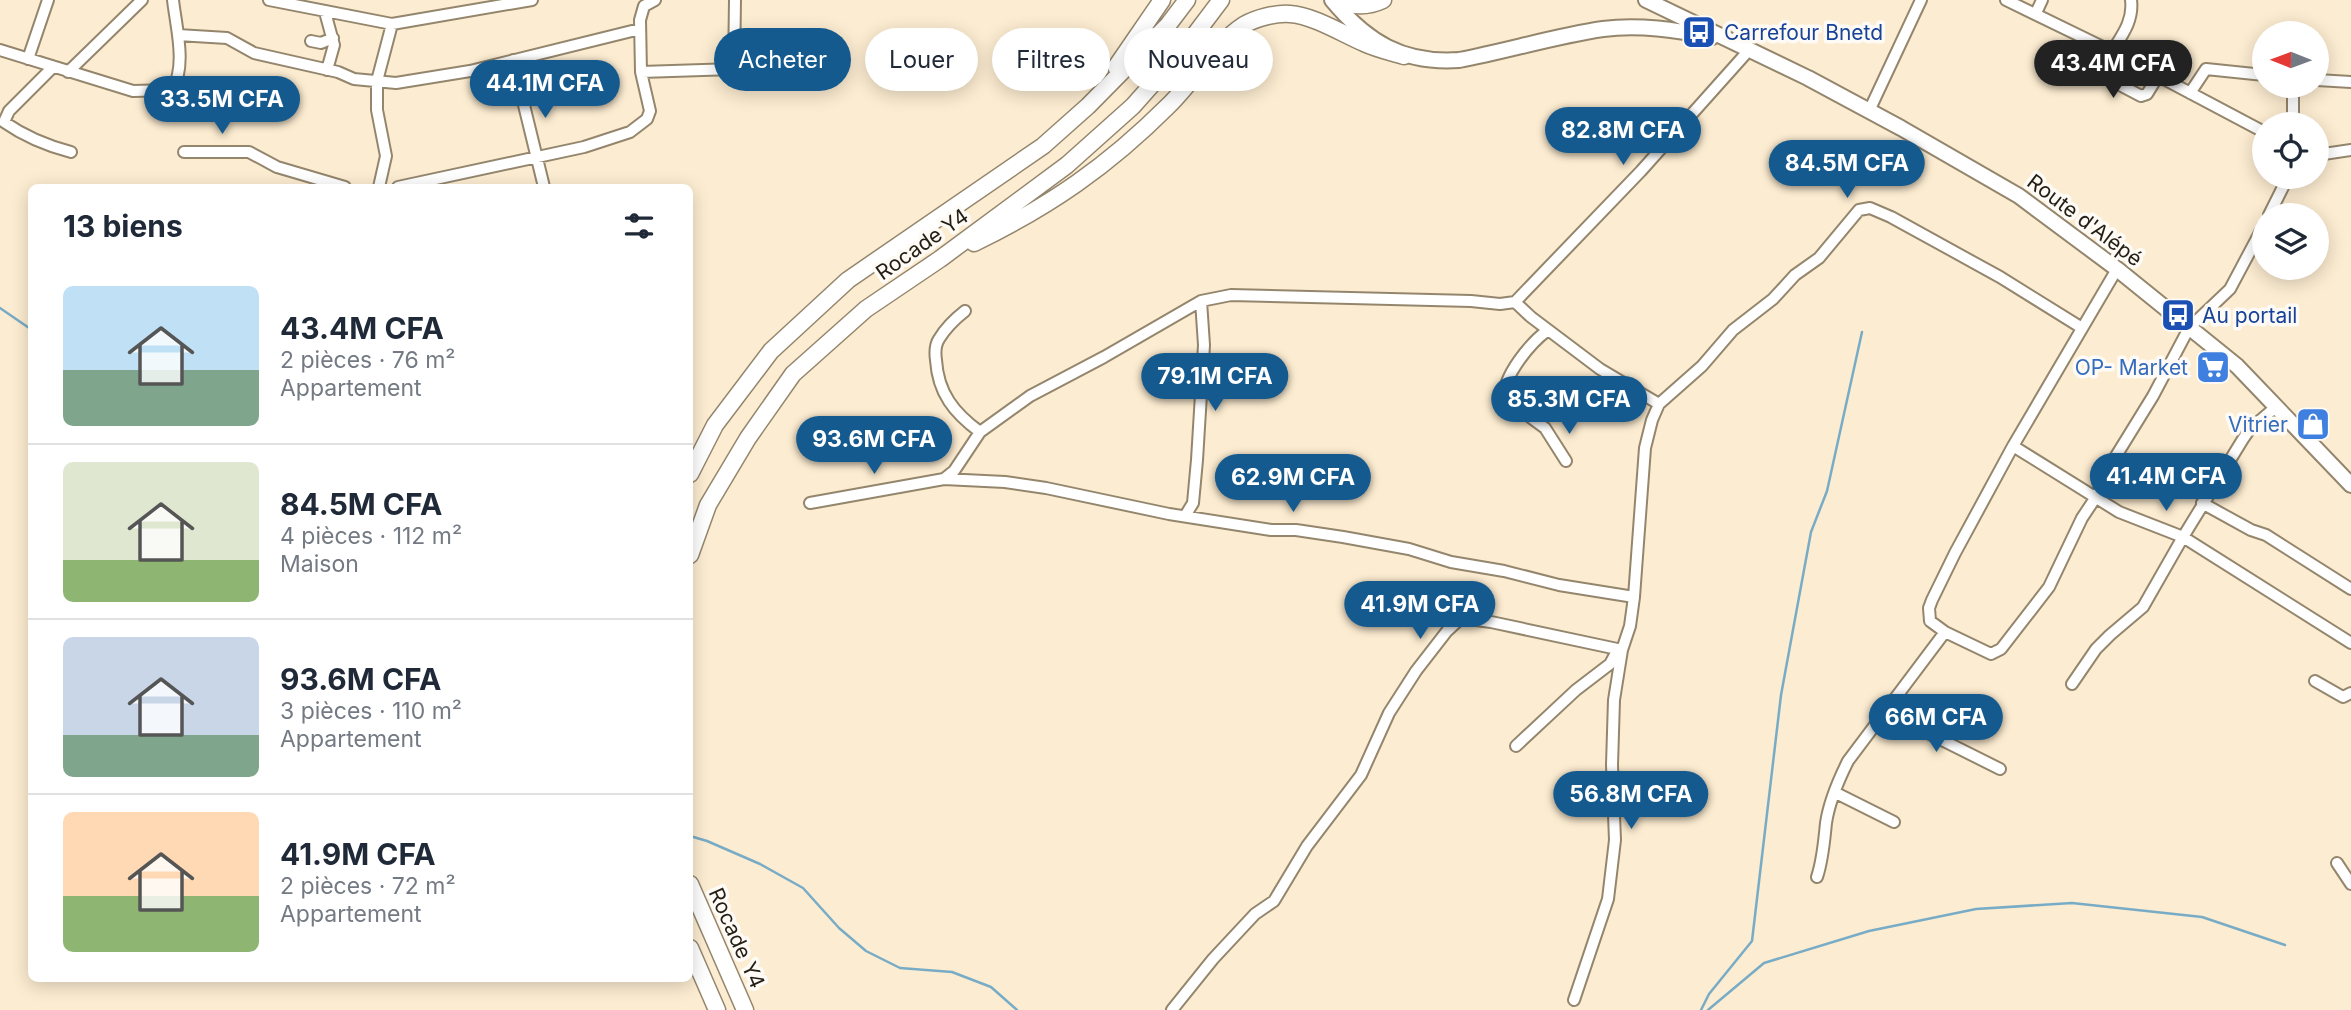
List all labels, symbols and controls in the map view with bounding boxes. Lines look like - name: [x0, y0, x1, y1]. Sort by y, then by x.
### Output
- bus stop icon: Carrefour Bnetd: [1680, 13, 1718, 51]
- place label: Carrefour Bnetd: [1724, 20, 1883, 45]
- north arrow: [2252, 21, 2329, 98]
- map controls: [2252, 21, 2329, 280]
- chip: Acheter: [714, 28, 851, 91]
- chip: Louer: [865, 28, 978, 91]
- chip: Filtres: [992, 28, 1110, 91]
- chip: Nouveau: [1124, 28, 1273, 91]
- pin: 43.4M CFA: [2033, 41, 2193, 100]
- text: 43.4M CFA: [2050, 49, 2176, 77]
- pin: 44.1M CFA: [465, 60, 625, 120]
- text: 44.1M CFA: [486, 69, 604, 97]
- pin: 33.5M CFA: [142, 76, 302, 136]
- text: 33.5M CFA: [160, 85, 284, 113]
- pin: 82.8M CFA: [1543, 108, 1703, 167]
- button: locate: [2252, 112, 2329, 189]
- text: 82.8M CFA: [1561, 116, 1685, 144]
- pin: 84.5M CFA: [1767, 140, 1927, 200]
- text: 84.5M CFA: [1785, 149, 1909, 177]
- street label: Route d'Alépé: [2023, 169, 2147, 271]
- street label: Rocade Y4: [871, 203, 973, 285]
- button: layers: [2252, 203, 2329, 280]
- icon: filters: [620, 207, 658, 245]
- text: 13 biens: [63, 208, 183, 244]
- bus stop icon: Au portail: [2159, 296, 2197, 334]
- place label: Au portail: [2202, 303, 2297, 328]
- text: 43.4M CFA: [280, 310, 444, 346]
- icon: home: [119, 314, 203, 398]
- text: 2 pièces · 76 m²: [280, 346, 456, 374]
- supermarket icon: OP- Market: [2194, 348, 2232, 386]
- pin: 79.1M CFA: [1135, 354, 1295, 413]
- place label: OP- Market: [2075, 355, 2188, 380]
- text: 79.1M CFA: [1157, 362, 1273, 390]
- text: Appartement: [280, 374, 422, 402]
- pin: 85.3M CFA: [1489, 376, 1649, 436]
- text: 85.3M CFA: [1507, 385, 1631, 413]
- shop icon: Vitrier: [2294, 405, 2332, 443]
- place label: Vitrier: [2228, 412, 2288, 437]
- pin: 93.6M CFA: [794, 416, 954, 476]
- text: 93.6M CFA: [812, 425, 936, 453]
- pin: 62.9M CFA: [1213, 454, 1373, 514]
- pin: 41.4M CFA: [2086, 454, 2246, 513]
- text: 41.4M CFA: [2106, 462, 2226, 490]
- text: 62.9M CFA: [1231, 463, 1355, 491]
- text: 84.5M CFA: [280, 486, 442, 522]
- icon: home: [119, 490, 203, 574]
- text: 4 pièces · 112 m²: [280, 522, 462, 550]
- text: Maison: [280, 550, 359, 578]
- pin: 41.9M CFA: [1340, 582, 1500, 641]
- text: 41.9M CFA: [1360, 590, 1480, 618]
- text: 93.6M CFA: [280, 661, 441, 697]
- icon: home: [119, 665, 203, 749]
- pin: 66M CFA: [1871, 694, 2001, 754]
- text: 3 pièces · 110 m²: [280, 697, 462, 725]
- text: 66M CFA: [1885, 703, 1987, 731]
- text: Appartement: [280, 725, 422, 753]
- pin: 56.8M CFA: [1551, 772, 1711, 831]
- text: 56.8M CFA: [1569, 780, 1693, 808]
- text: 41.9M CFA: [280, 836, 436, 872]
- icon: home: [119, 840, 203, 924]
- text: 2 pièces · 72 m²: [280, 872, 456, 900]
- street label: Rocade Y4: [704, 884, 770, 992]
- text: Appartement: [280, 900, 422, 928]

